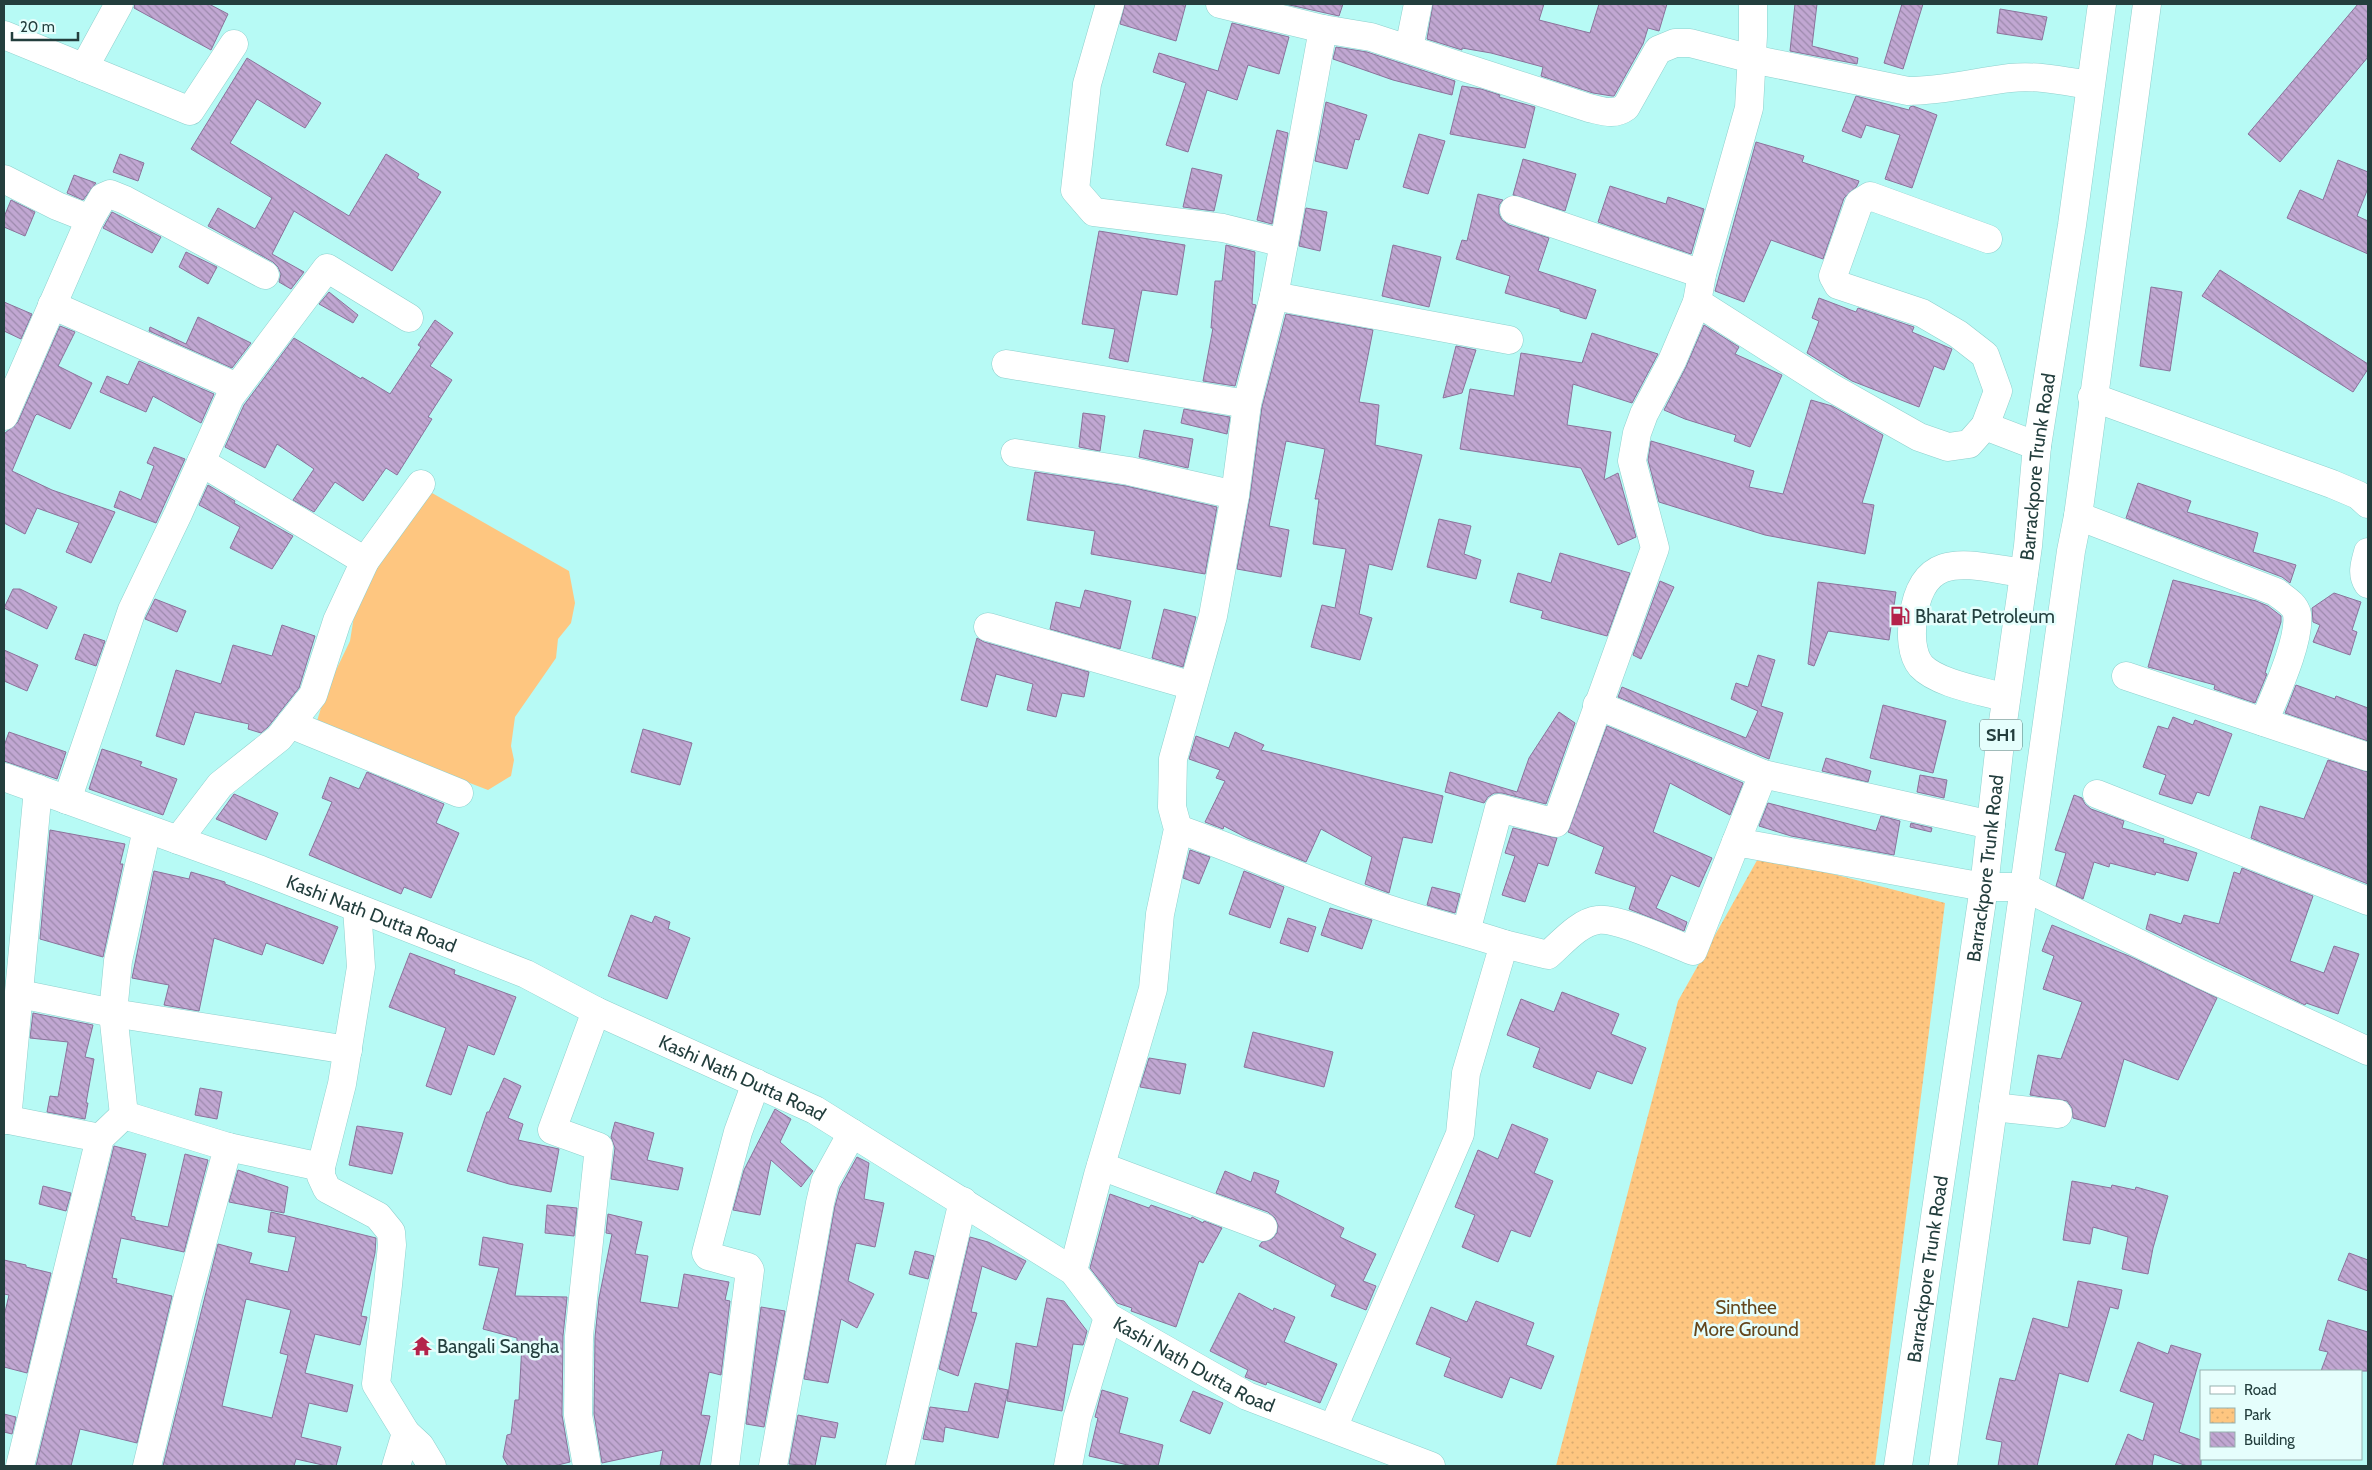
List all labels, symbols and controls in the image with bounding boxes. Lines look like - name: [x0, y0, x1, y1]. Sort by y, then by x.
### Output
- scale bar: [12, 10, 79, 42]
- text: 20 m: [20, 18, 55, 36]
- street label: Barrackpore Trunk Road: [2015, 371, 2060, 562]
- fuel station icon: Bharat Petroleum: [1889, 605, 1911, 627]
- place label: Bharat Petroleum: [1915, 605, 2055, 628]
- road number: SH1: [1980, 720, 2022, 750]
- street label: Barrackpore Trunk Road: [1962, 773, 2008, 964]
- street label: Kashi Nath Dutta Road: [283, 870, 460, 957]
- street label: Kashi Nath Dutta Road: [656, 1030, 830, 1125]
- street label: Barrackpore Trunk Road: [1902, 1174, 1952, 1364]
- park label: Sinthee More Ground: [1693, 1296, 1799, 1341]
- street label: Kashi Nath Dutta Road: [1110, 1311, 1278, 1417]
- temple icon: Bangali Sangha: [411, 1335, 433, 1357]
- place label: Bangali Sangha: [437, 1335, 559, 1358]
- legend: [2200, 1370, 2362, 1460]
- text: Road: [2244, 1381, 2277, 1399]
- text: Park: [2244, 1406, 2271, 1424]
- text: Building: [2244, 1431, 2295, 1449]

